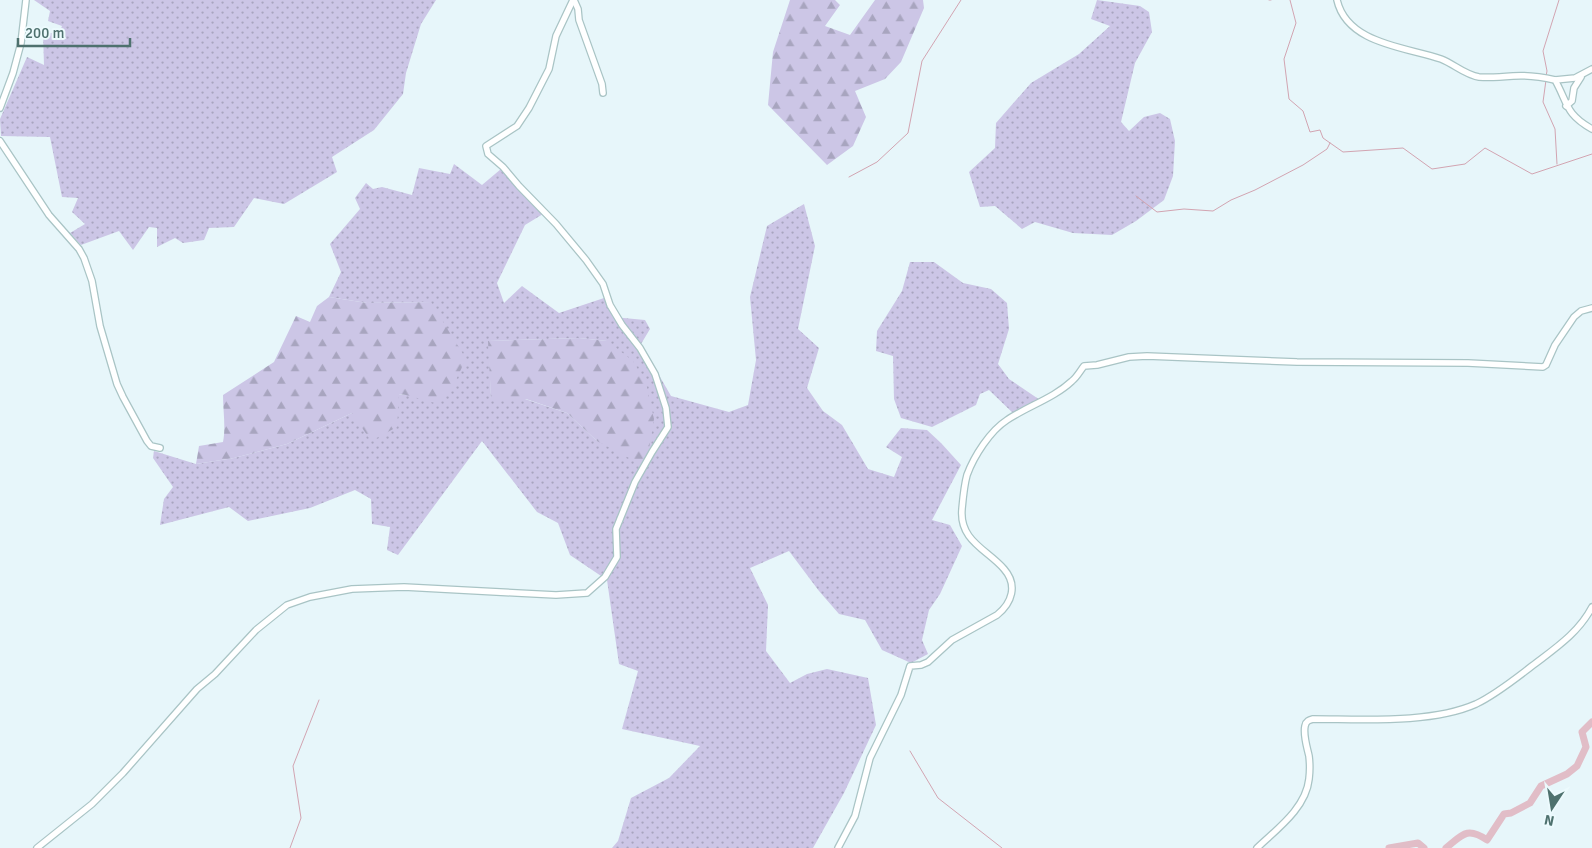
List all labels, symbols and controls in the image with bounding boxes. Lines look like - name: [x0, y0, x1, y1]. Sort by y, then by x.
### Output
- scale bar: [18, 15, 130, 47]
- text: 200 m: [25, 24, 65, 42]
- north arrow: [1527, 783, 1577, 833]
- text: N: [1543, 811, 1556, 830]

